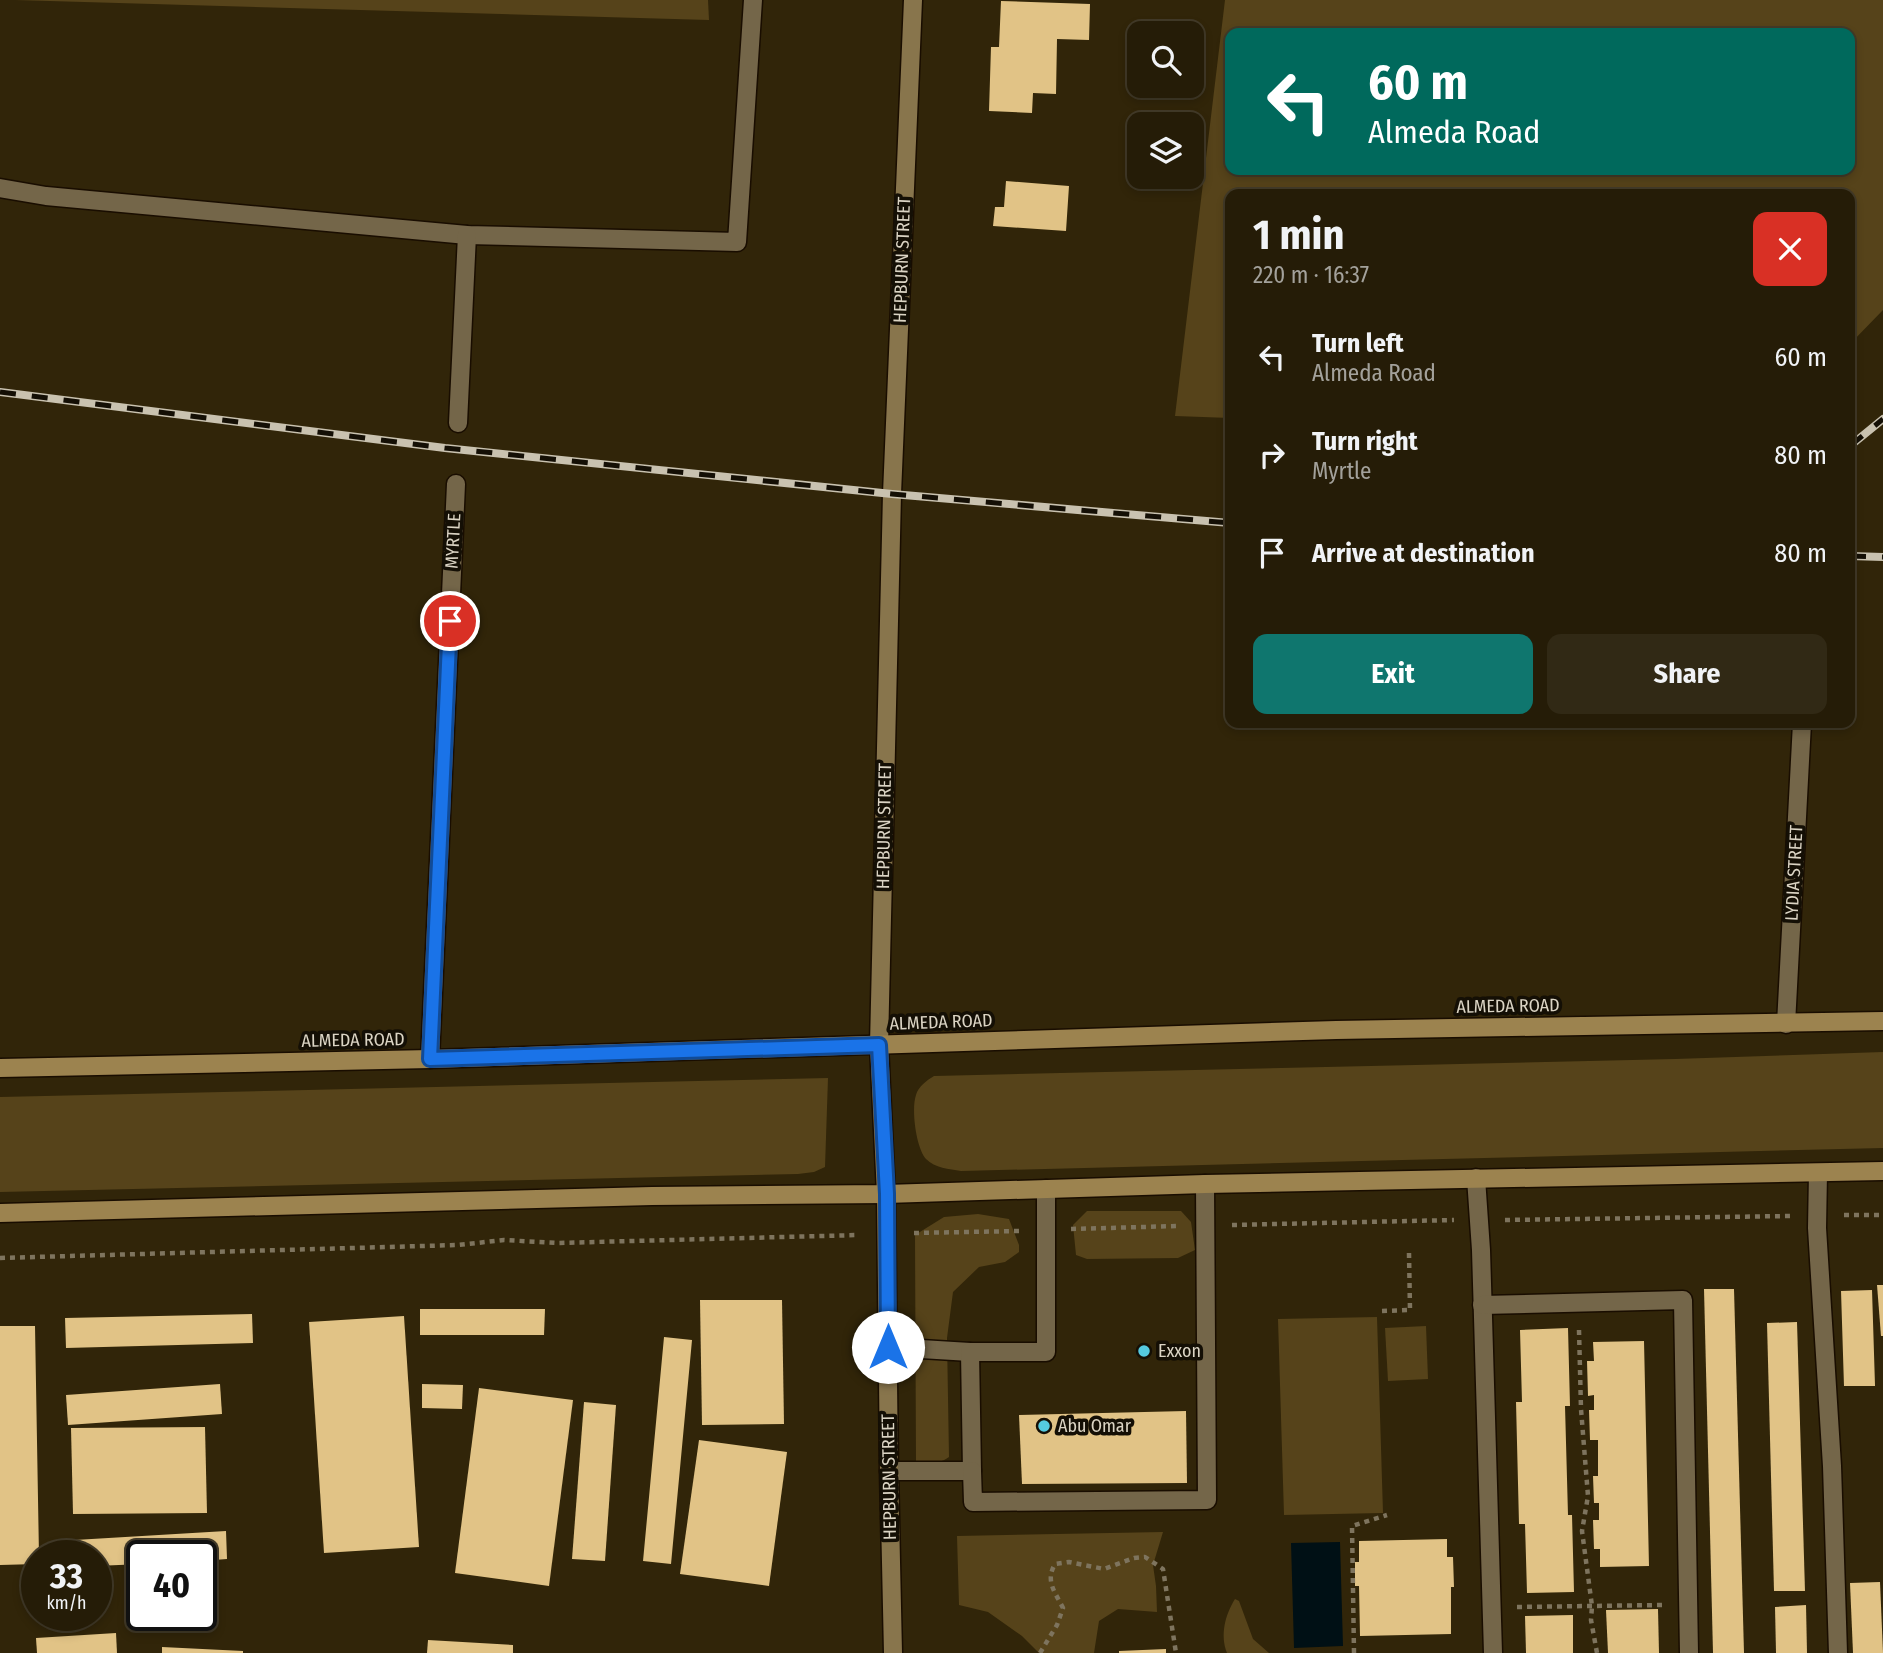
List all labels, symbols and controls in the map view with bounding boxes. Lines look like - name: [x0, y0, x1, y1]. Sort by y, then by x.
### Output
- map controls: [1127, 21, 1204, 189]
- button: search: [1127, 21, 1204, 98]
- text: 60 m: [1368, 53, 1468, 112]
- icon: left: [1253, 56, 1344, 147]
- button: layers: [1127, 112, 1204, 189]
- text: Almeda Road: [1368, 113, 1540, 151]
- street label: HEPBURN STREET: [889, 196, 915, 323]
- text: 1 min: [1253, 210, 1344, 260]
- button: close: [1753, 212, 1827, 286]
- text: 220 m · 16:37: [1253, 261, 1369, 289]
- text: Turn left: [1312, 328, 1404, 359]
- icon: left: [1253, 338, 1291, 376]
- text: 60 m: [1774, 342, 1827, 373]
- text: Almeda Road: [1312, 359, 1436, 387]
- text: Turn right: [1312, 426, 1418, 457]
- icon: right: [1253, 436, 1291, 474]
- text: 80 m: [1774, 440, 1827, 471]
- text: Myrtle: [1312, 457, 1371, 485]
- street label: MYRTLE: [441, 513, 465, 569]
- icon: arrive: [1253, 534, 1291, 572]
- text: Arrive at destination: [1312, 538, 1535, 569]
- text: 80 m: [1774, 538, 1827, 569]
- pin: [420, 591, 480, 651]
- icon: arrive: [431, 602, 469, 640]
- button: Exit: [1253, 634, 1533, 714]
- button: Share: [1547, 634, 1827, 714]
- street label: HEPBURN STREET: [872, 762, 896, 889]
- street label: LYDIA STREET: [1781, 824, 1808, 922]
- street label: ALMEDA ROAD: [1456, 994, 1560, 1018]
- street label: ALMEDA ROAD: [889, 1009, 993, 1035]
- street label: ALMEDA ROAD: [301, 1028, 405, 1052]
- position arrow: [851, 1310, 925, 1384]
- place label: Exxon: [1158, 1340, 1201, 1362]
- marker: Exxon: [1136, 1343, 1152, 1359]
- street label: HEPBURN STREET: [877, 1413, 901, 1540]
- place label: Abu Omar: [1058, 1415, 1132, 1437]
- marker: Abu Omar: [1036, 1418, 1052, 1434]
- speed limit sign: 40: [126, 1540, 217, 1631]
- text: 33: [50, 1555, 83, 1597]
- text: km/h: [46, 1592, 87, 1614]

